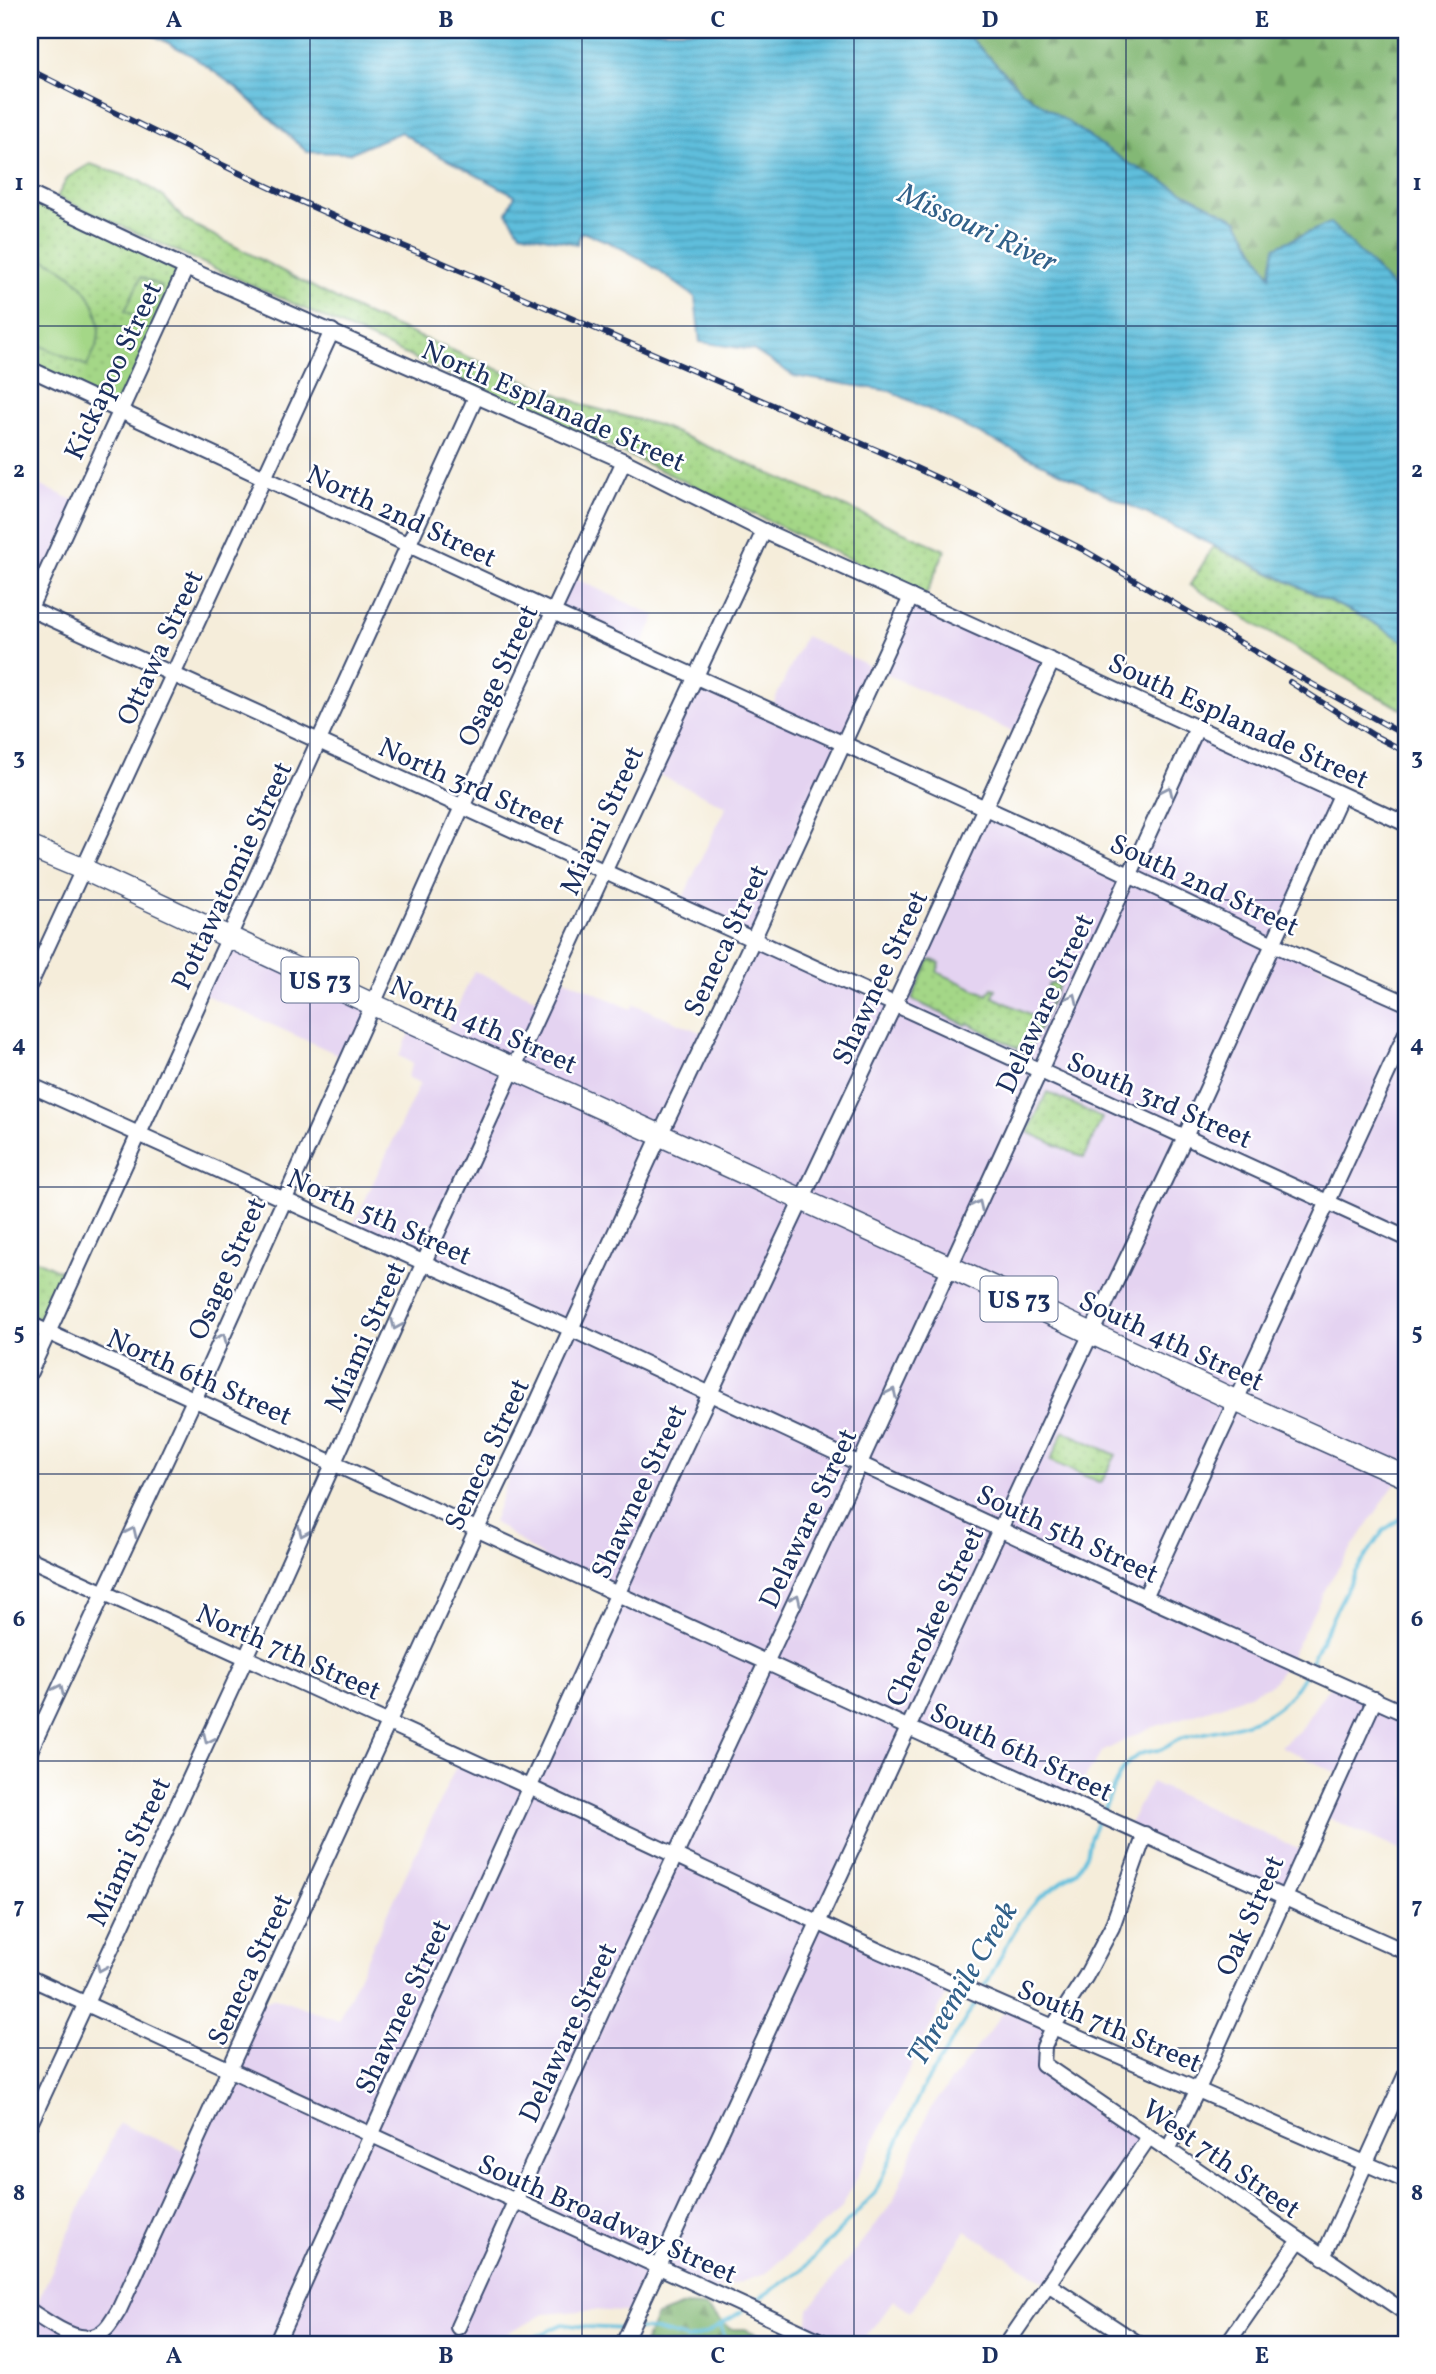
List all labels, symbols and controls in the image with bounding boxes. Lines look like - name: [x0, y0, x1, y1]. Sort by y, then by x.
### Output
- text: A: [166, 5, 182, 37]
- text: B: [438, 5, 454, 37]
- text: C: [711, 5, 725, 37]
- text: D: [982, 5, 999, 37]
- text: E: [1255, 5, 1269, 37]
- text: 1: [14, 168, 24, 200]
- text: 1: [1412, 168, 1422, 200]
- water label: Missouri River: [890, 173, 1064, 284]
- street label: Kickapoo Street: [56, 275, 173, 467]
- street label: North Esplanade Street: [415, 331, 691, 483]
- text: 2: [13, 455, 25, 487]
- text: 2: [1411, 455, 1423, 487]
- street label: North 2nd Street: [299, 456, 503, 578]
- street label: Ottawa Street: [108, 564, 214, 732]
- street label: Osage Street: [449, 598, 549, 754]
- street label: South Esplanade Street: [1101, 645, 1375, 800]
- street label: North 3rd Street: [372, 729, 570, 846]
- street label: Miami Street: [552, 740, 655, 902]
- text: 3: [13, 742, 25, 774]
- text: 3: [1411, 742, 1423, 774]
- street label: Pottawatomie Street: [163, 755, 303, 997]
- one-way arrow: [1160, 786, 1174, 798]
- street label: South 2nd Street: [1103, 825, 1305, 947]
- street label: Seneca Street: [675, 858, 780, 1024]
- street label: Shawnee Street: [824, 884, 939, 1072]
- street label: Delaware Street: [987, 908, 1105, 1101]
- road number: US 73: [282, 958, 358, 1002]
- street label: North 4th Street: [383, 967, 583, 1085]
- one-way arrow: [1065, 993, 1079, 1005]
- text: 4: [12, 1029, 26, 1061]
- text: 4: [1410, 1029, 1424, 1061]
- street label: South 3rd Street: [1060, 1043, 1258, 1160]
- street label: North 5th Street: [280, 1160, 478, 1276]
- street label: Osage Street: [179, 1191, 277, 1347]
- one-way arrow: [970, 1200, 984, 1212]
- street label: Miami Street: [316, 1256, 417, 1418]
- road number: US 73: [981, 1276, 1058, 1322]
- street label: South 4th Street: [1072, 1282, 1270, 1402]
- text: 5: [13, 1317, 25, 1349]
- one-way arrow: [390, 1317, 404, 1330]
- text: 5: [1411, 1317, 1423, 1349]
- street label: North 6th Street: [100, 1320, 298, 1437]
- one-way arrow: [214, 1333, 228, 1345]
- street label: Seneca Street: [436, 1372, 541, 1538]
- one-way arrow: [884, 1388, 898, 1400]
- street label: Shawnee Street: [583, 1398, 698, 1586]
- street label: Delaware Street: [750, 1423, 868, 1616]
- street label: South 5th Street: [969, 1476, 1165, 1595]
- street label: Cherokee Street: [877, 1520, 995, 1714]
- one-way arrow: [297, 1525, 311, 1537]
- one-way arrow: [124, 1527, 138, 1539]
- one-way arrow: [788, 1594, 802, 1606]
- street label: North 7th Street: [189, 1595, 387, 1711]
- text: 6: [13, 1604, 25, 1636]
- text: 6: [1411, 1604, 1423, 1636]
- one-way arrow: [50, 1684, 64, 1696]
- street label: South 6th Street: [923, 1694, 1119, 1813]
- one-way arrow: [202, 1731, 216, 1744]
- street label: Miami Street: [79, 1771, 182, 1933]
- street label: Oak Street: [1207, 1849, 1295, 1983]
- street label: Seneca Street: [199, 1887, 304, 2053]
- text: 7: [14, 1891, 25, 1923]
- text: 7: [1412, 1891, 1423, 1923]
- water label: Threemile Creek: [898, 1894, 1029, 2074]
- street label: Shawnee Street: [347, 1913, 462, 2101]
- street label: Delaware Street: [510, 1937, 628, 2130]
- one-way arrow: [95, 1960, 109, 1972]
- street label: South 7th Street: [1011, 1971, 1207, 2084]
- street label: West 7th Street: [1133, 2091, 1308, 2229]
- street label: South Broadway Street: [471, 2145, 743, 2295]
- text: 8: [13, 2178, 25, 2210]
- text: 8: [1411, 2178, 1423, 2210]
- text: A: [166, 2341, 182, 2373]
- text: B: [438, 2341, 454, 2373]
- text: C: [711, 2341, 725, 2373]
- text: D: [982, 2341, 999, 2373]
- text: E: [1255, 2341, 1269, 2373]

